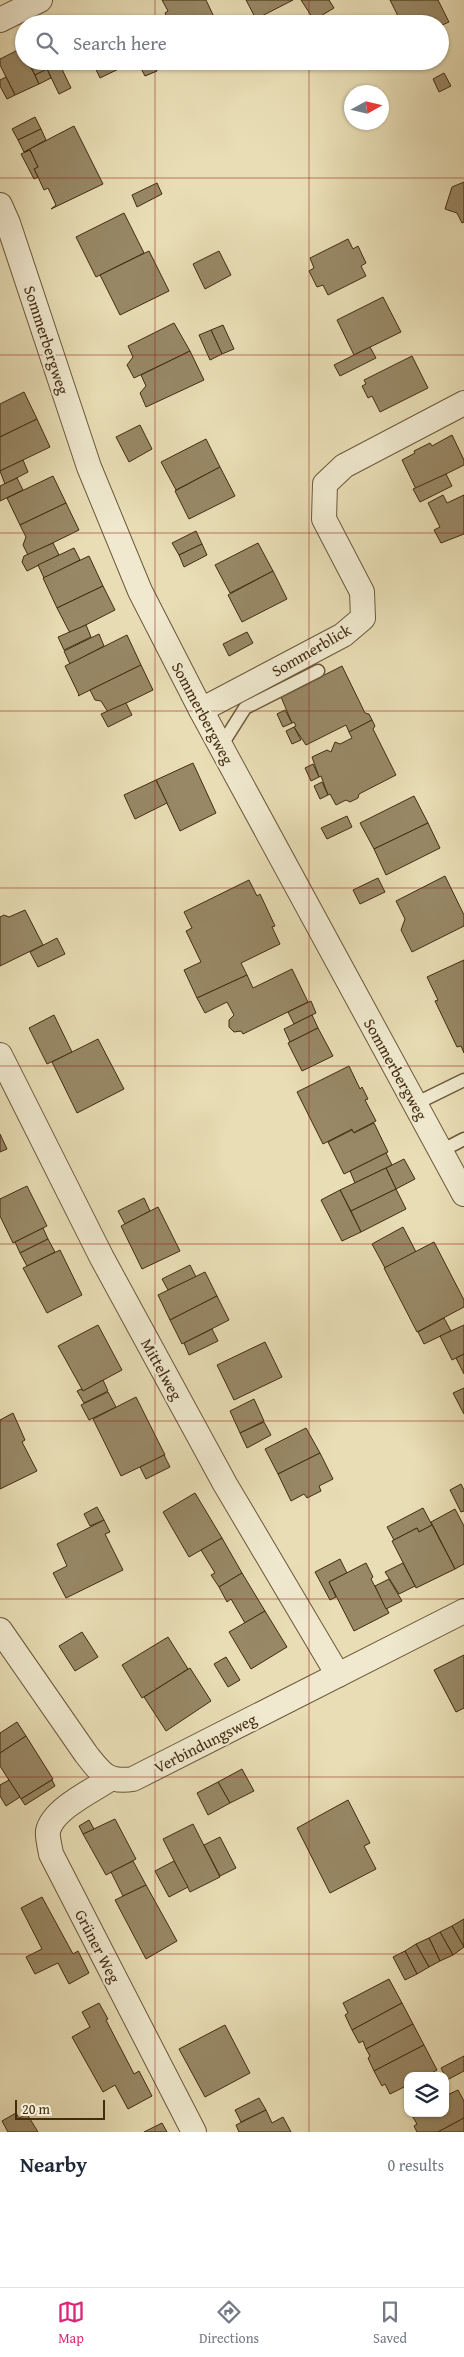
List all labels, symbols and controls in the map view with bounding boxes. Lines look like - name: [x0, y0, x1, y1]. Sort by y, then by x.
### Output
- search box: [15, 15, 449, 70]
- icon: search: [33, 29, 61, 57]
- text: Search here: [73, 29, 167, 57]
- north arrow: [344, 85, 389, 130]
- street label: Sommerbergweg: [18, 283, 76, 398]
- street label: Sommerblick: [267, 617, 356, 683]
- street label: Sommerbergweg: [166, 657, 240, 769]
- street label: Sommerbergweg: [358, 1014, 434, 1124]
- street label: Mittelweg: [135, 1334, 189, 1404]
- street label: Verbindungsweg: [149, 1707, 261, 1779]
- street label: Grüner Weg: [69, 1905, 127, 1987]
- map controls: [404, 2072, 449, 2117]
- button: layers: [404, 2072, 449, 2117]
- scale bar: [15, 2097, 105, 2120]
- text: 20 m: [22, 2099, 50, 2119]
- text: Nearby: [20, 2149, 87, 2180]
- text: 0 results: [387, 2153, 444, 2177]
- tab: Map: [57, 2298, 85, 2348]
- tab: Directions: [199, 2298, 259, 2348]
- tab: Saved: [373, 2298, 407, 2348]

